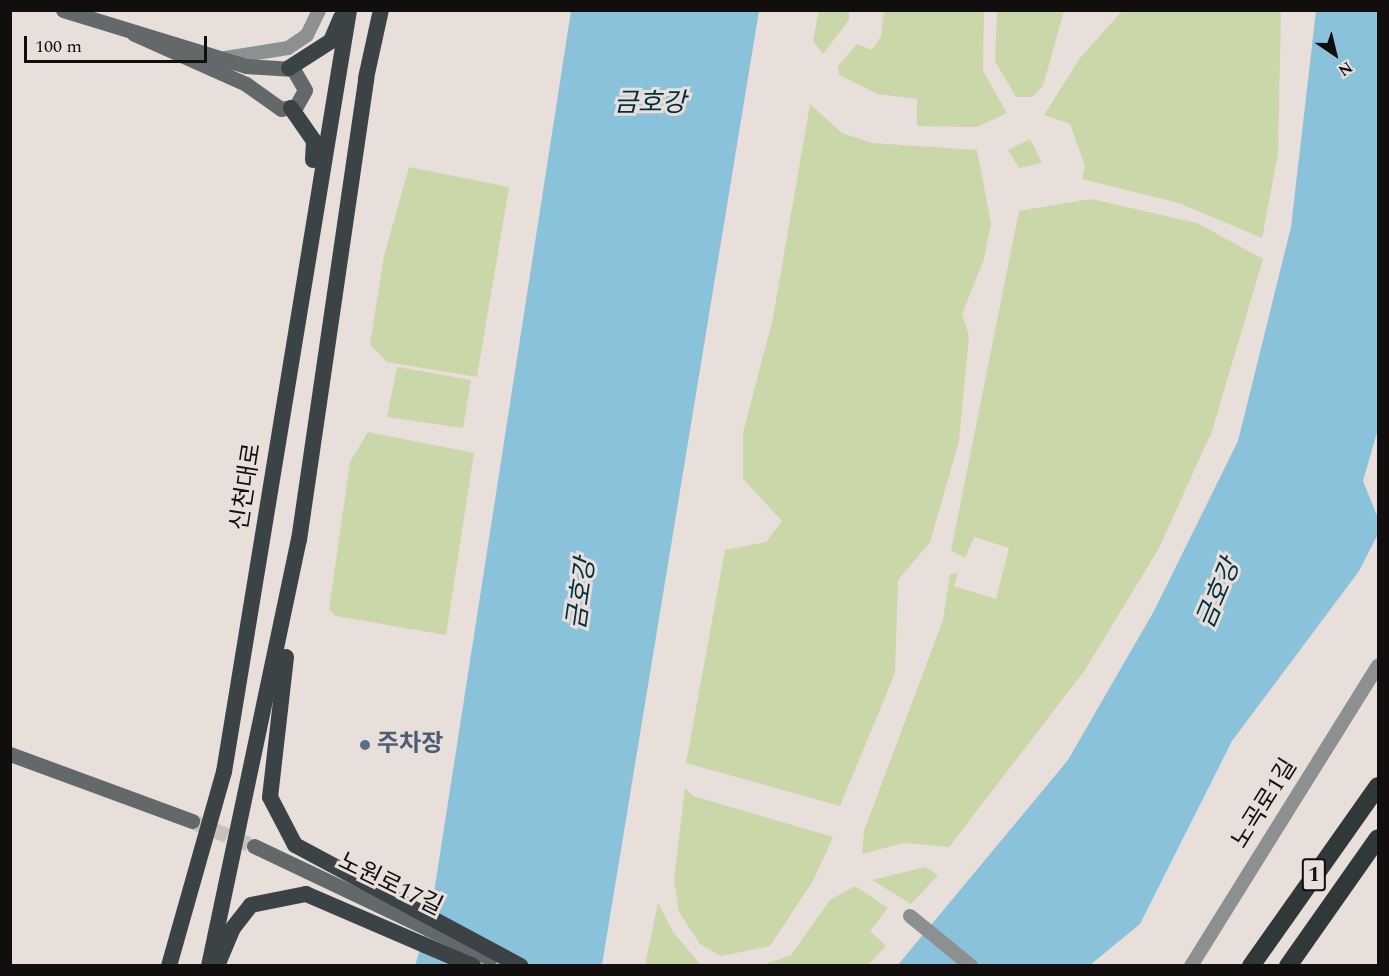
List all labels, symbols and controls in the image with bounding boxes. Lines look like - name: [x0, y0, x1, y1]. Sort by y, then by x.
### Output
- scale bar: [27, 24, 210, 62]
- north arrow: [1305, 24, 1365, 84]
- text: 100 m: [35, 33, 82, 60]
- text: N: [1333, 55, 1358, 82]
- water label: 금호강: [614, 88, 686, 120]
- street label: 신천대로: [226, 441, 268, 533]
- water label: 금호강: [1191, 555, 1247, 633]
- water label: 금호강: [562, 556, 602, 632]
- place label: 주차장: [377, 731, 443, 759]
- marker: 주차장: [358, 738, 372, 752]
- street label: 노곡로1길: [1226, 754, 1304, 854]
- street label: 노원로17길: [333, 847, 447, 923]
- road number: 1: [1300, 856, 1328, 894]

